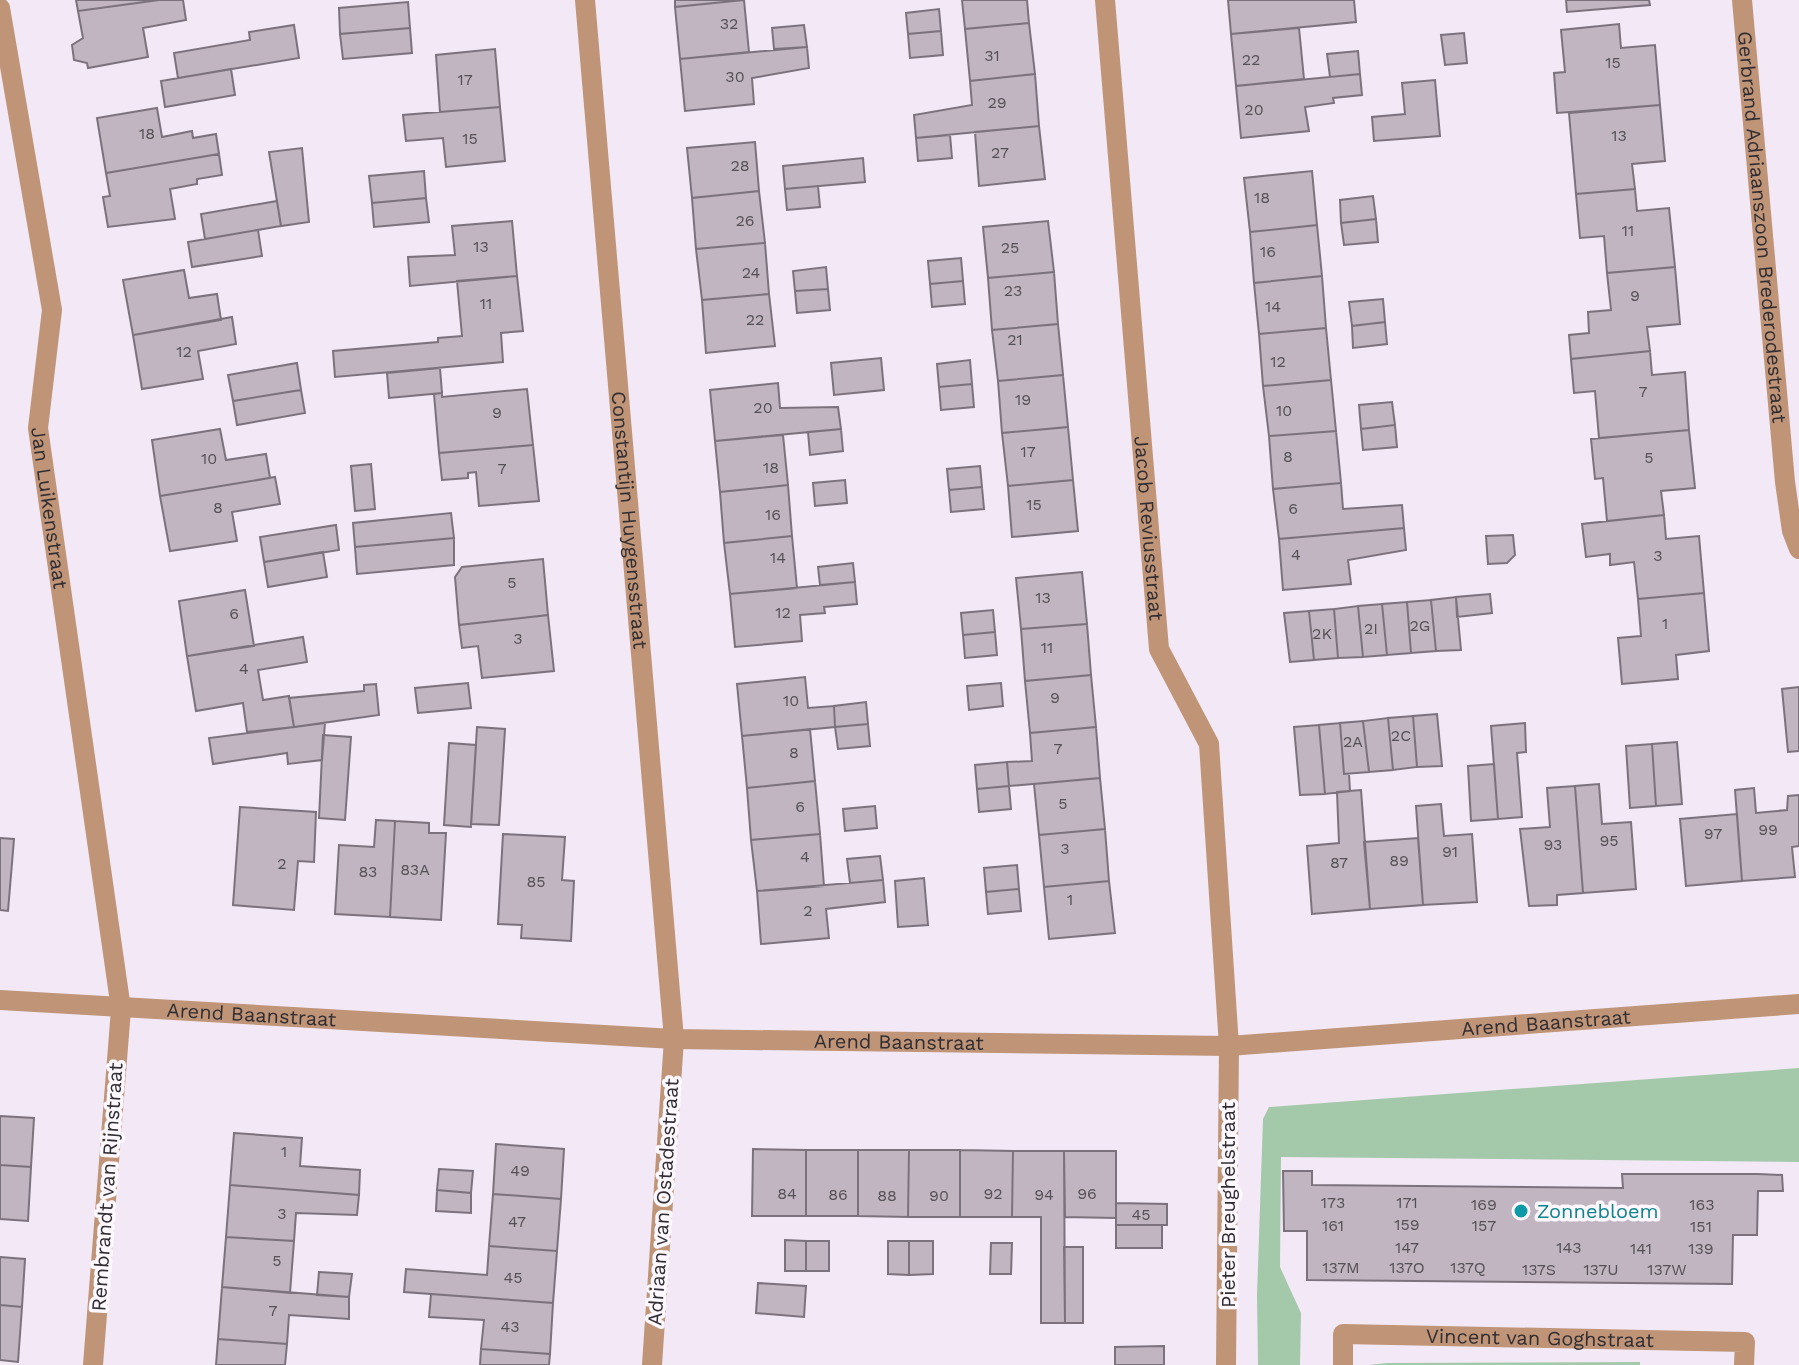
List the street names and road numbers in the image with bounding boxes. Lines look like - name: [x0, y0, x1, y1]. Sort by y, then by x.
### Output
- street label: Gerbrand Adriaanszoon Brederodestraat: [1733, 30, 1792, 425]
- street label: Constantijn Huygensstraat: [607, 390, 653, 651]
- street label: Jan Luikenstraat: [26, 425, 73, 591]
- street label: Jacob Reviusstraat: [1129, 435, 1169, 622]
- street label: Arend Baanstraat: [166, 998, 338, 1031]
- street label: Arend Baanstraat: [1460, 1004, 1632, 1041]
- street label: Arend Baanstraat: [814, 1029, 985, 1055]
- street label: Rembrandt van Rijnstraat: [86, 1061, 128, 1312]
- street label: Adriaan van Ostadestraat: [642, 1077, 684, 1326]
- street label: Pieter Breughelstraat: [1216, 1101, 1240, 1308]
- street label: Vincent van Goghstraat: [1426, 1324, 1655, 1352]

